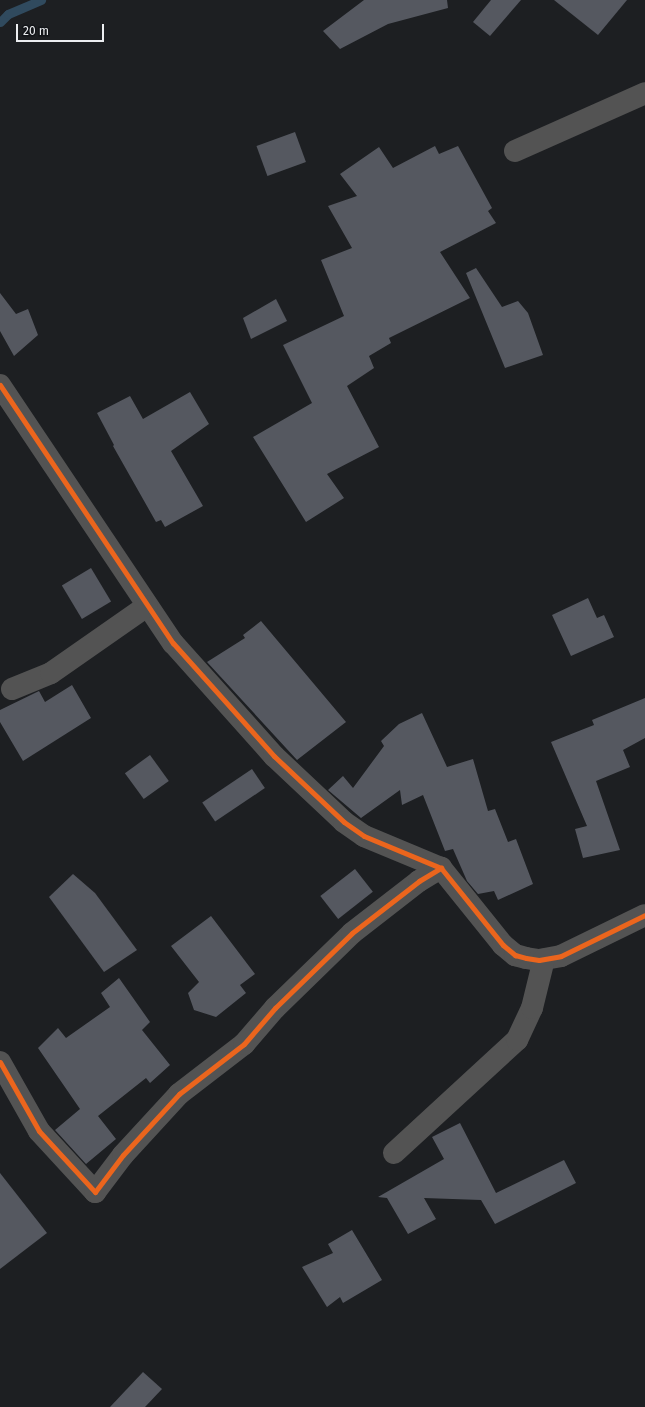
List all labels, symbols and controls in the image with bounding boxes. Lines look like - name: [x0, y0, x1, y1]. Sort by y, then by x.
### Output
- scale bar: [18, 16, 106, 42]
- text: 20 m: [23, 24, 49, 38]

